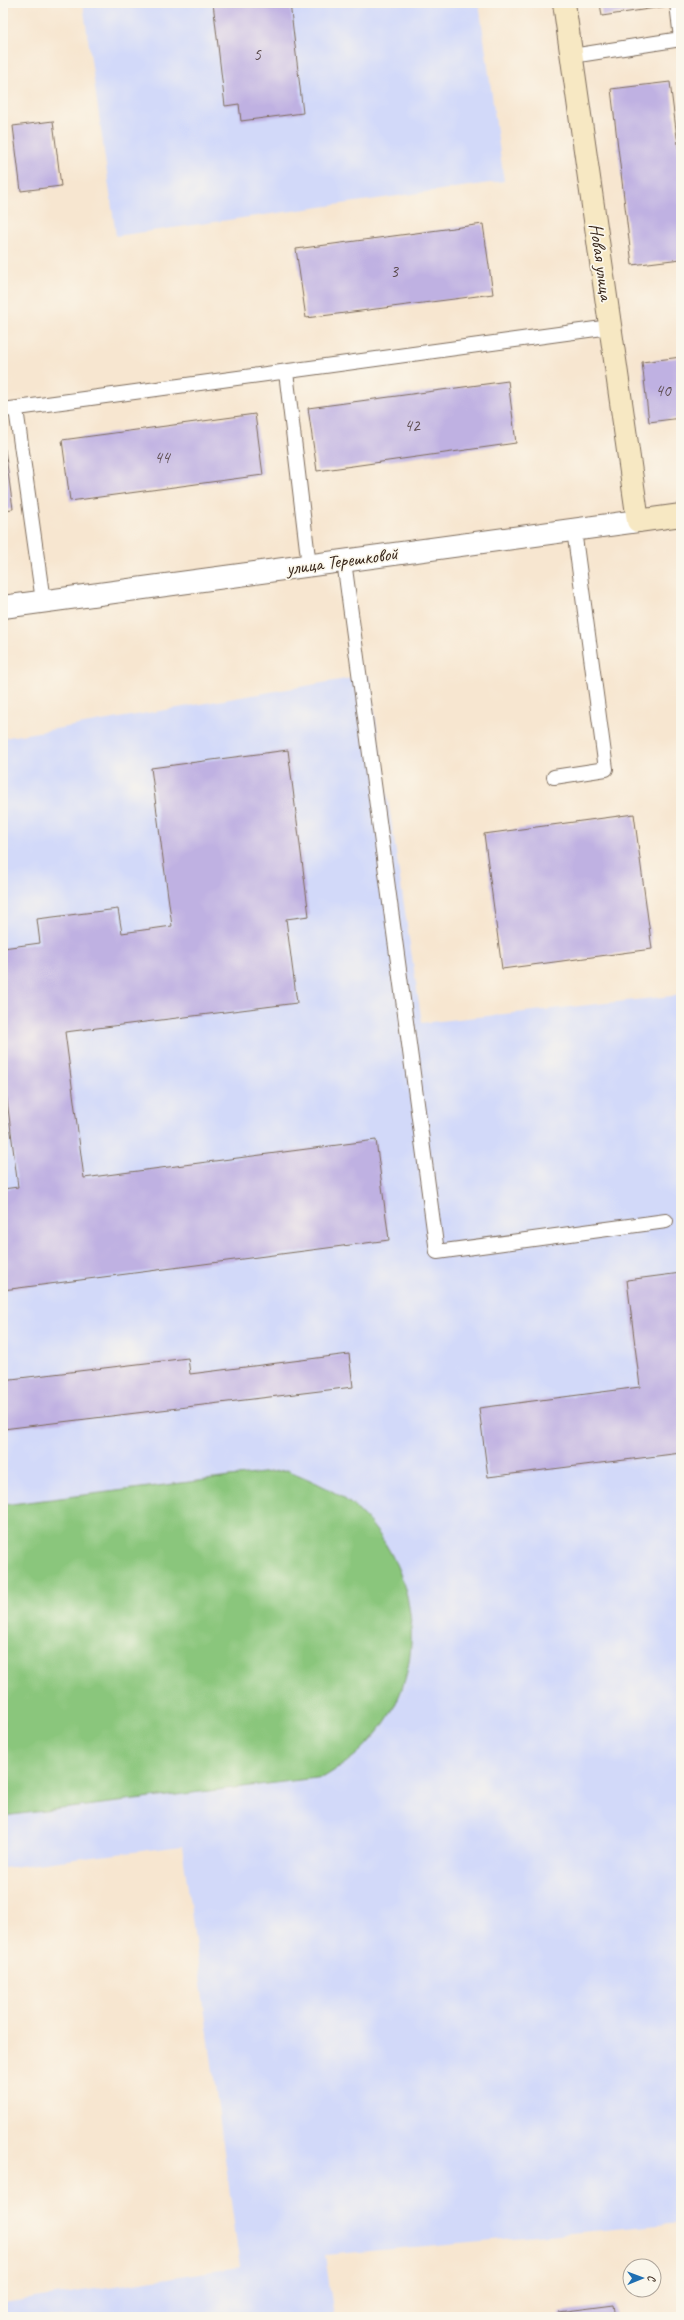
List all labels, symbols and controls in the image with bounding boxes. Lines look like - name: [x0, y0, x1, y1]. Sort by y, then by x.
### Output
- house number: 5: [253, 44, 262, 65]
- street label: Новая улица: [584, 222, 619, 304]
- house number: 3: [390, 261, 399, 282]
- house number: 40: [655, 380, 672, 401]
- house number: 42: [404, 415, 421, 436]
- house number: 44: [154, 447, 172, 468]
- street label: улица Терешковой: [284, 541, 400, 581]
- north arrow: [622, 2258, 662, 2298]
- text: С: [645, 2275, 659, 2282]

